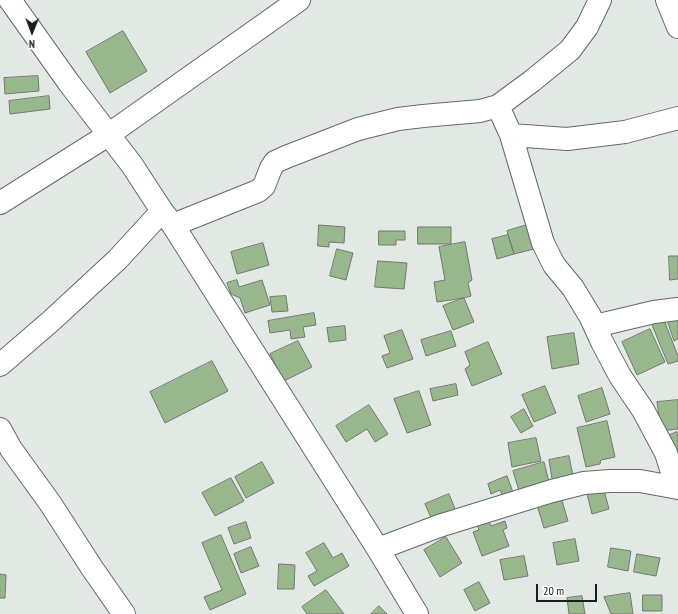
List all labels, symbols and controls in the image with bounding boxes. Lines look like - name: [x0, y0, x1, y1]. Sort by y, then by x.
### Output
- north arrow: [12, 12, 52, 52]
- text: N: [29, 37, 35, 51]
- scale bar: [538, 576, 599, 602]
- text: 20 m: [543, 583, 564, 598]

